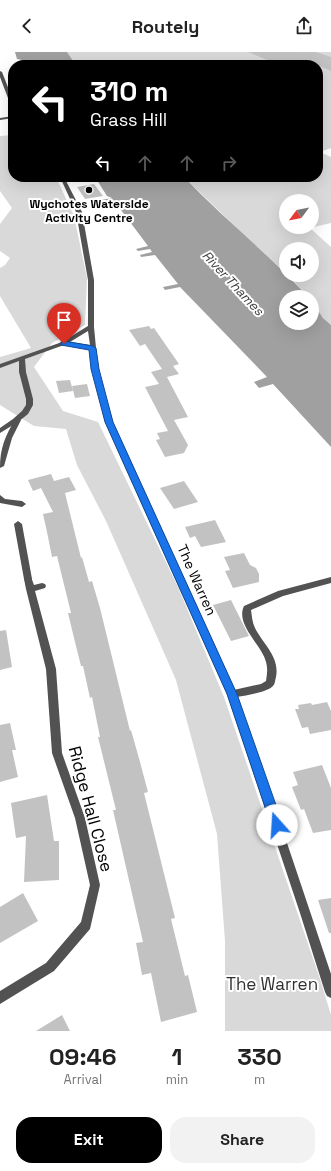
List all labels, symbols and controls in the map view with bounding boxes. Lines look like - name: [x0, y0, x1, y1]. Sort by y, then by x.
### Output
- icon: back: [16, 15, 38, 37]
- text: Routely: [132, 15, 199, 38]
- icon: share: [293, 15, 315, 37]
- text: 310 m: [90, 73, 168, 109]
- icon: left: [24, 76, 76, 128]
- text: Grass Hill: [90, 108, 167, 131]
- icon: left: [92, 152, 114, 174]
- icon: ahead: [134, 152, 156, 174]
- icon: ahead: [176, 152, 198, 174]
- icon: right: [218, 152, 240, 174]
- marker: Wychotes Waterside Activity Centre: [84, 185, 94, 195]
- north arrow: [279, 194, 319, 234]
- map controls: [279, 194, 319, 330]
- place label: Wychotes Waterside Activity Centre: [29, 196, 149, 226]
- button: sound: [279, 242, 319, 282]
- water label: River Thames: [199, 247, 268, 320]
- button: layers: [279, 290, 319, 330]
- pin: [47, 303, 81, 344]
- icon: arrive: [53, 309, 75, 331]
- street label: The Warren: [173, 542, 221, 618]
- street label: Ridge Hall Close: [64, 744, 118, 874]
- position arrow: [256, 804, 298, 846]
- park label: The Warren: [226, 973, 318, 995]
- text: 09:46: [49, 1041, 117, 1072]
- text: 1: [172, 1041, 182, 1072]
- text: 330: [237, 1041, 282, 1072]
- text: Arrival: [64, 1071, 102, 1088]
- text: min: [166, 1071, 188, 1088]
- text: m: [254, 1071, 265, 1088]
- button: Exit: [16, 1117, 162, 1163]
- button: Share: [170, 1117, 315, 1163]

